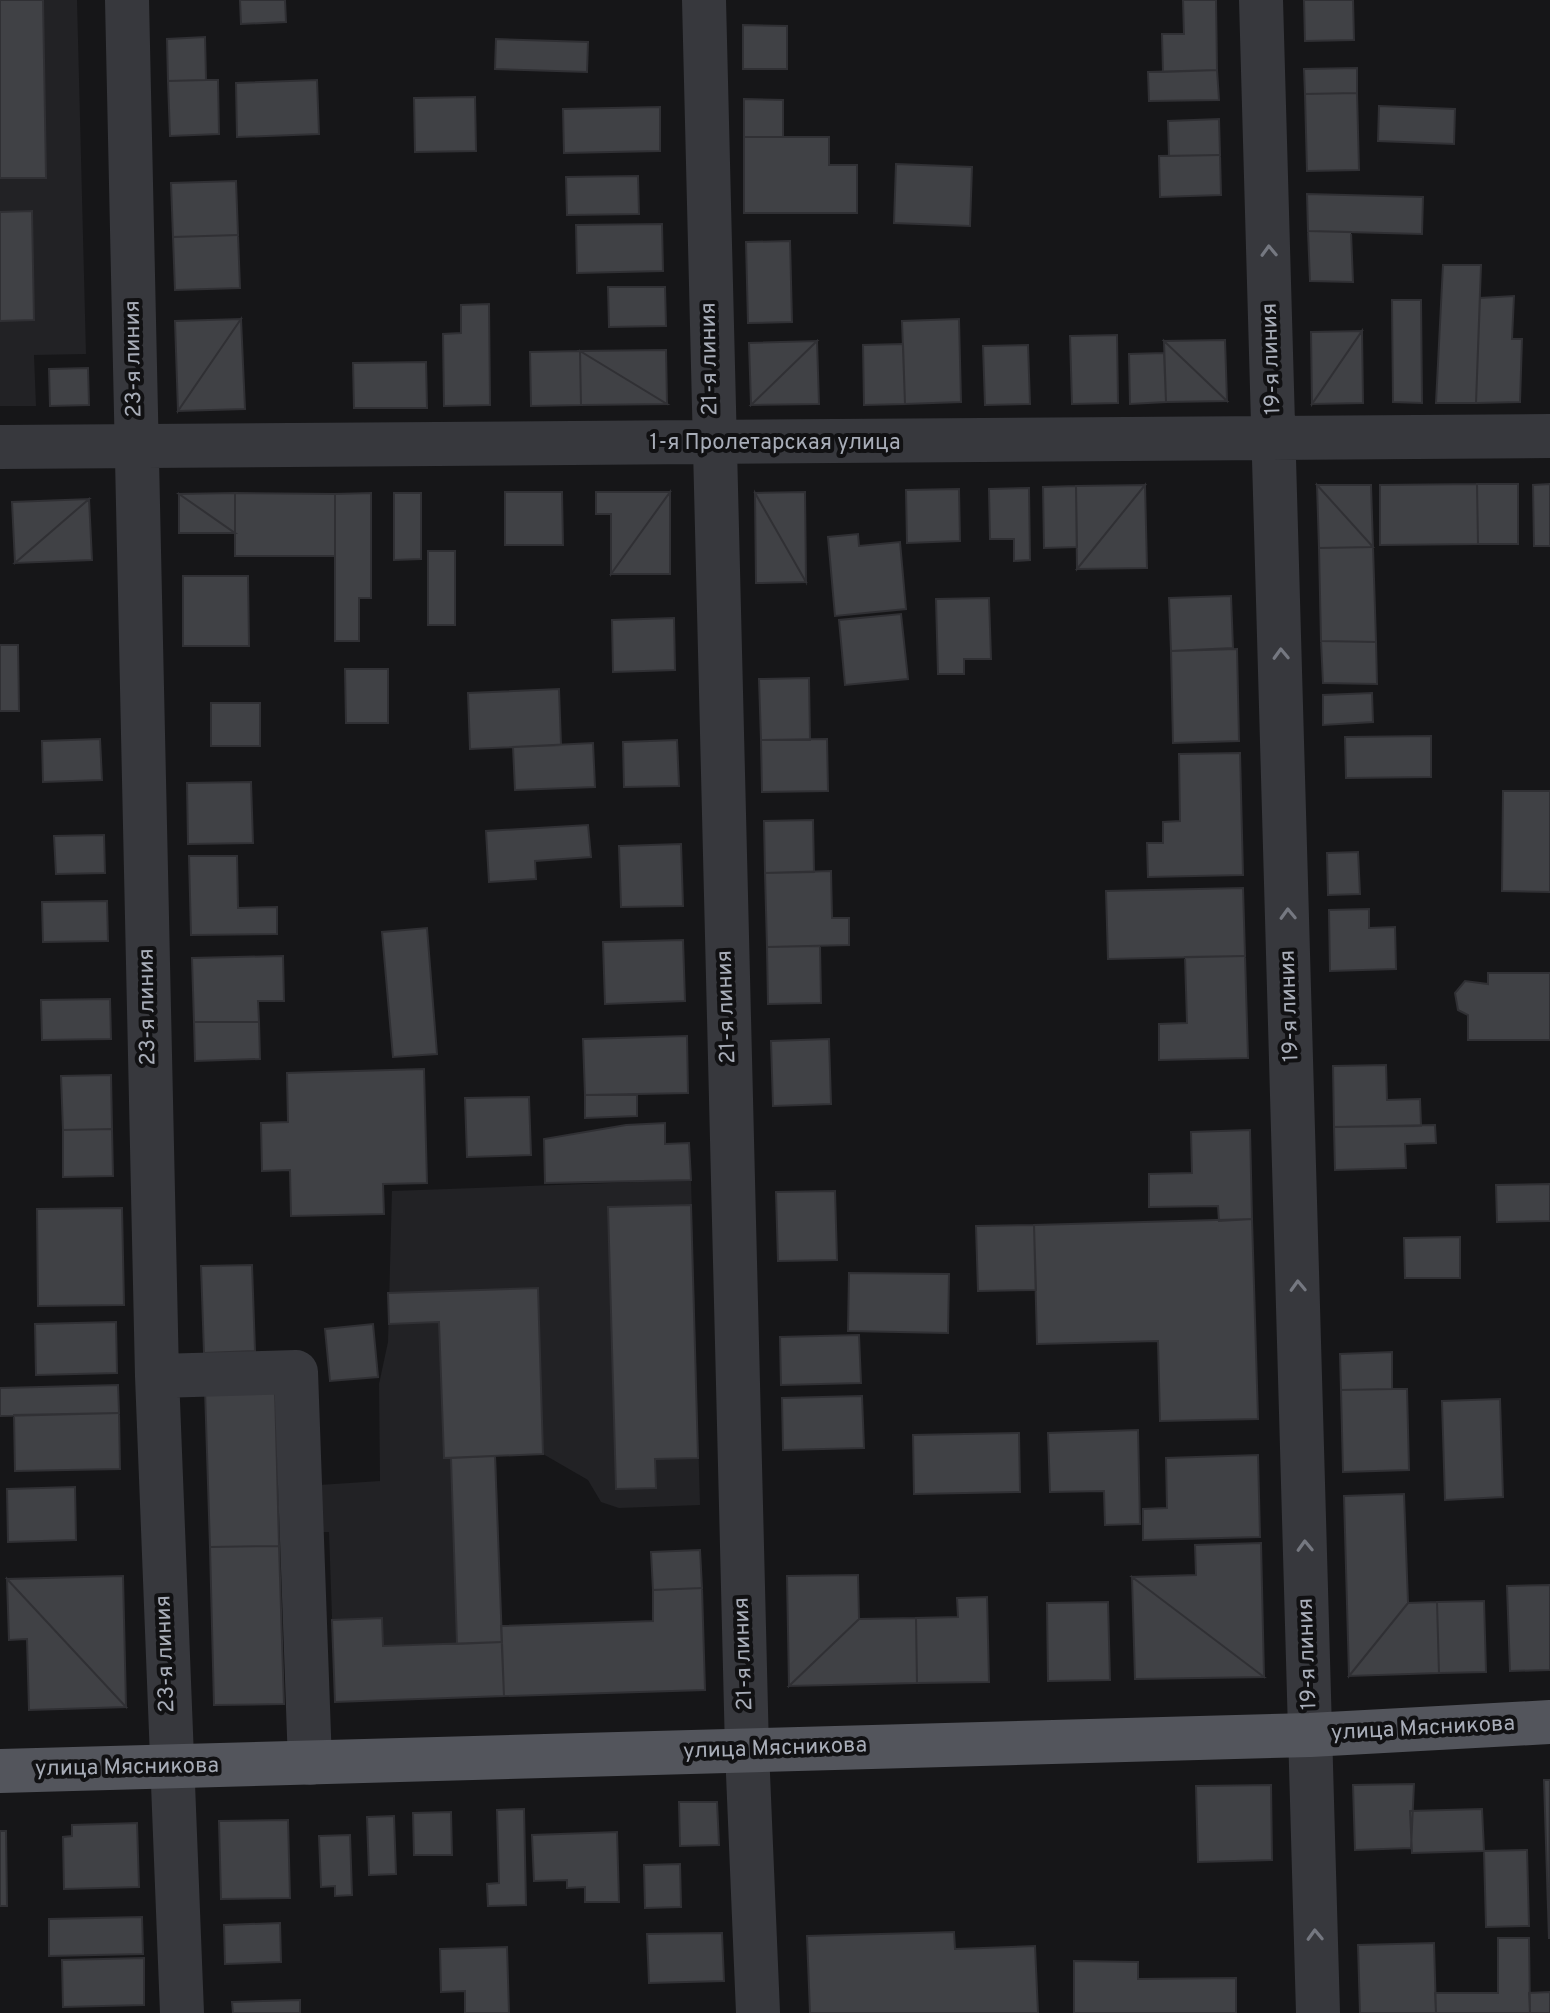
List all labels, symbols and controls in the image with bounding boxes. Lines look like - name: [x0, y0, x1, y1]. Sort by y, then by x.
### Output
- one-way arrow: [1260, 244, 1278, 257]
- street label: 23-я линия: [119, 300, 149, 418]
- street label: 21-я линия: [696, 302, 724, 416]
- street label: 19-я линия: [1257, 302, 1287, 416]
- street label: 1-я Пролетарская улица: [649, 430, 901, 457]
- one-way arrow: [1272, 647, 1289, 660]
- one-way arrow: [1279, 907, 1296, 920]
- street label: 23-я линия: [133, 948, 163, 1066]
- street label: 19-я линия: [1275, 949, 1305, 1063]
- street label: 21-я линия: [712, 950, 742, 1064]
- one-way arrow: [1289, 1279, 1306, 1292]
- one-way arrow: [1296, 1539, 1313, 1552]
- street label: 23-я линия: [150, 1595, 182, 1713]
- street label: 21-я линия: [729, 1597, 759, 1711]
- street label: 19-я линия: [1293, 1597, 1323, 1711]
- street label: улица Мясникова: [1330, 1711, 1516, 1747]
- street label: улица Мясникова: [682, 1732, 868, 1766]
- street label: улица Мясникова: [35, 1753, 219, 1783]
- one-way arrow: [1307, 1928, 1324, 1941]

